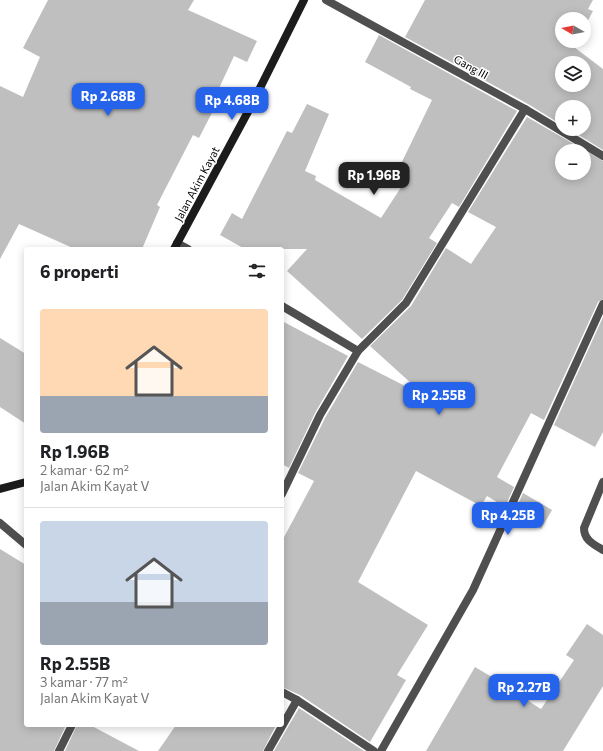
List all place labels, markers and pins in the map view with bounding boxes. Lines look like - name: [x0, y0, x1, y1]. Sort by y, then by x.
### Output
- pin: Rp 2.68B: [67, 83, 149, 117]
- pin: Rp 4.68B: [191, 87, 273, 121]
- pin: Rp 1.96B: [333, 162, 415, 196]
- pin: Rp 2.55B: [398, 382, 480, 416]
- pin: Rp 4.25B: [467, 502, 549, 536]
- pin: Rp 2.27B: [483, 674, 565, 708]

